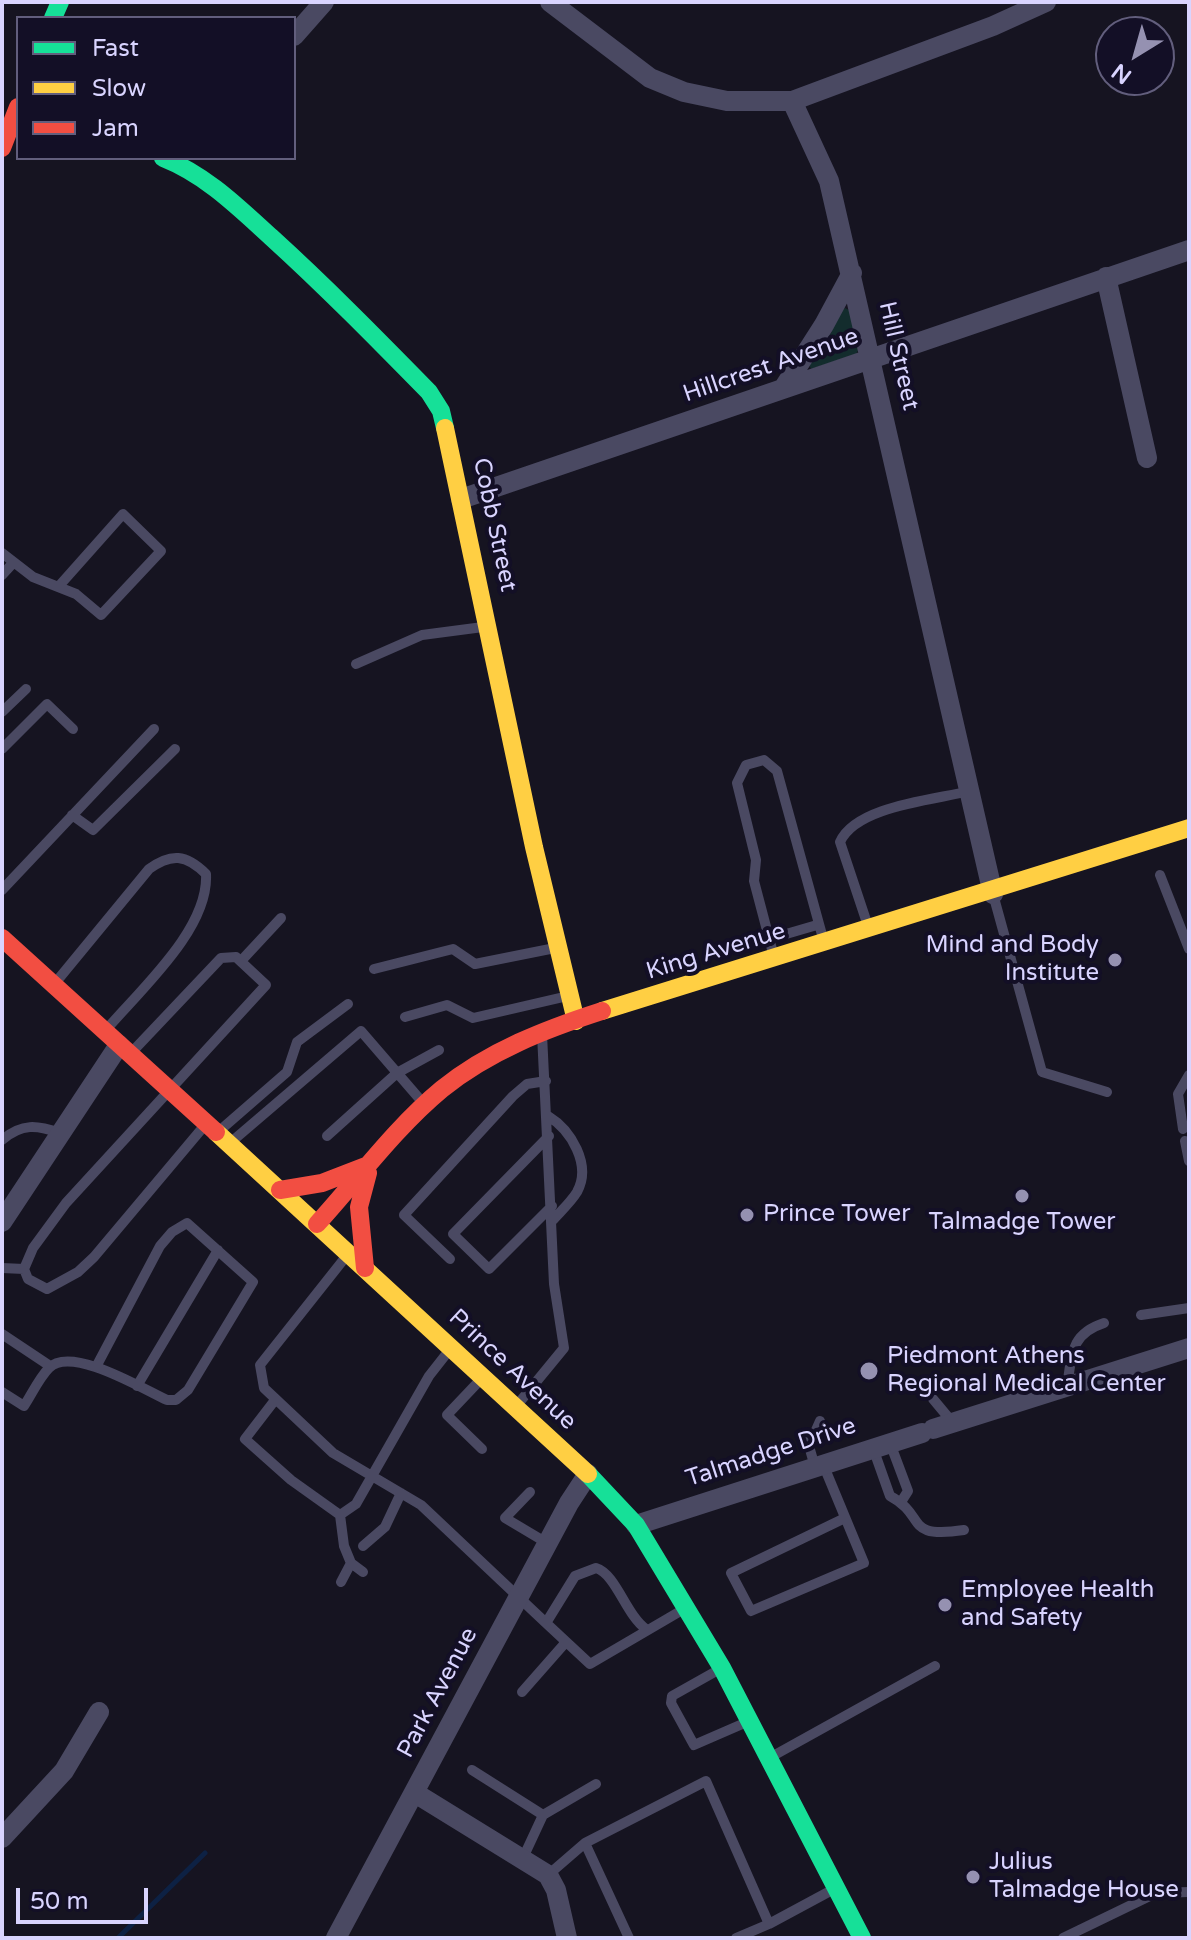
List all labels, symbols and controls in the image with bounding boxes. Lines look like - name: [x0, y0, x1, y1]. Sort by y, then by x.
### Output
- legend: [16, 16, 296, 160]
- north arrow: [1095, 16, 1175, 96]
- text: Fast: [92, 34, 139, 63]
- text: N: [1107, 58, 1137, 89]
- text: Slow: [92, 74, 146, 103]
- text: Jam: [92, 114, 139, 143]
- street label: Hill Street: [872, 299, 924, 413]
- street label: Hillcrest Avenue: [679, 322, 863, 410]
- street label: Cobb Street: [466, 455, 522, 595]
- street label: King Avenue: [643, 917, 789, 987]
- place label: Mind and Body Institute: [925, 932, 1099, 988]
- marker: Mind and Body Institute: [1106, 951, 1124, 969]
- marker: Talmadge Tower: [1013, 1187, 1031, 1205]
- place label: Prince Tower: [763, 1201, 910, 1229]
- marker: Prince Tower: [738, 1206, 756, 1224]
- place label: Talmadge Tower: [929, 1209, 1115, 1237]
- street label: Prince Avenue: [442, 1303, 582, 1437]
- place label: Piedmont Athens Regional Medical Center: [887, 1343, 1166, 1399]
- marker: Piedmont Athens Regional Medical Center: [858, 1360, 880, 1382]
- street label: Talmadge Drive: [682, 1412, 860, 1494]
- place label: Employee Health and Safety: [961, 1577, 1154, 1633]
- marker: Employee Health and Safety: [936, 1596, 954, 1614]
- street label: Park Avenue: [392, 1623, 484, 1763]
- place label: Julius Talmadge House: [989, 1849, 1179, 1905]
- marker: Julius Talmadge House: [964, 1868, 982, 1886]
- scale bar: [20, 1872, 152, 1922]
- text: 50 m: [30, 1887, 88, 1916]

